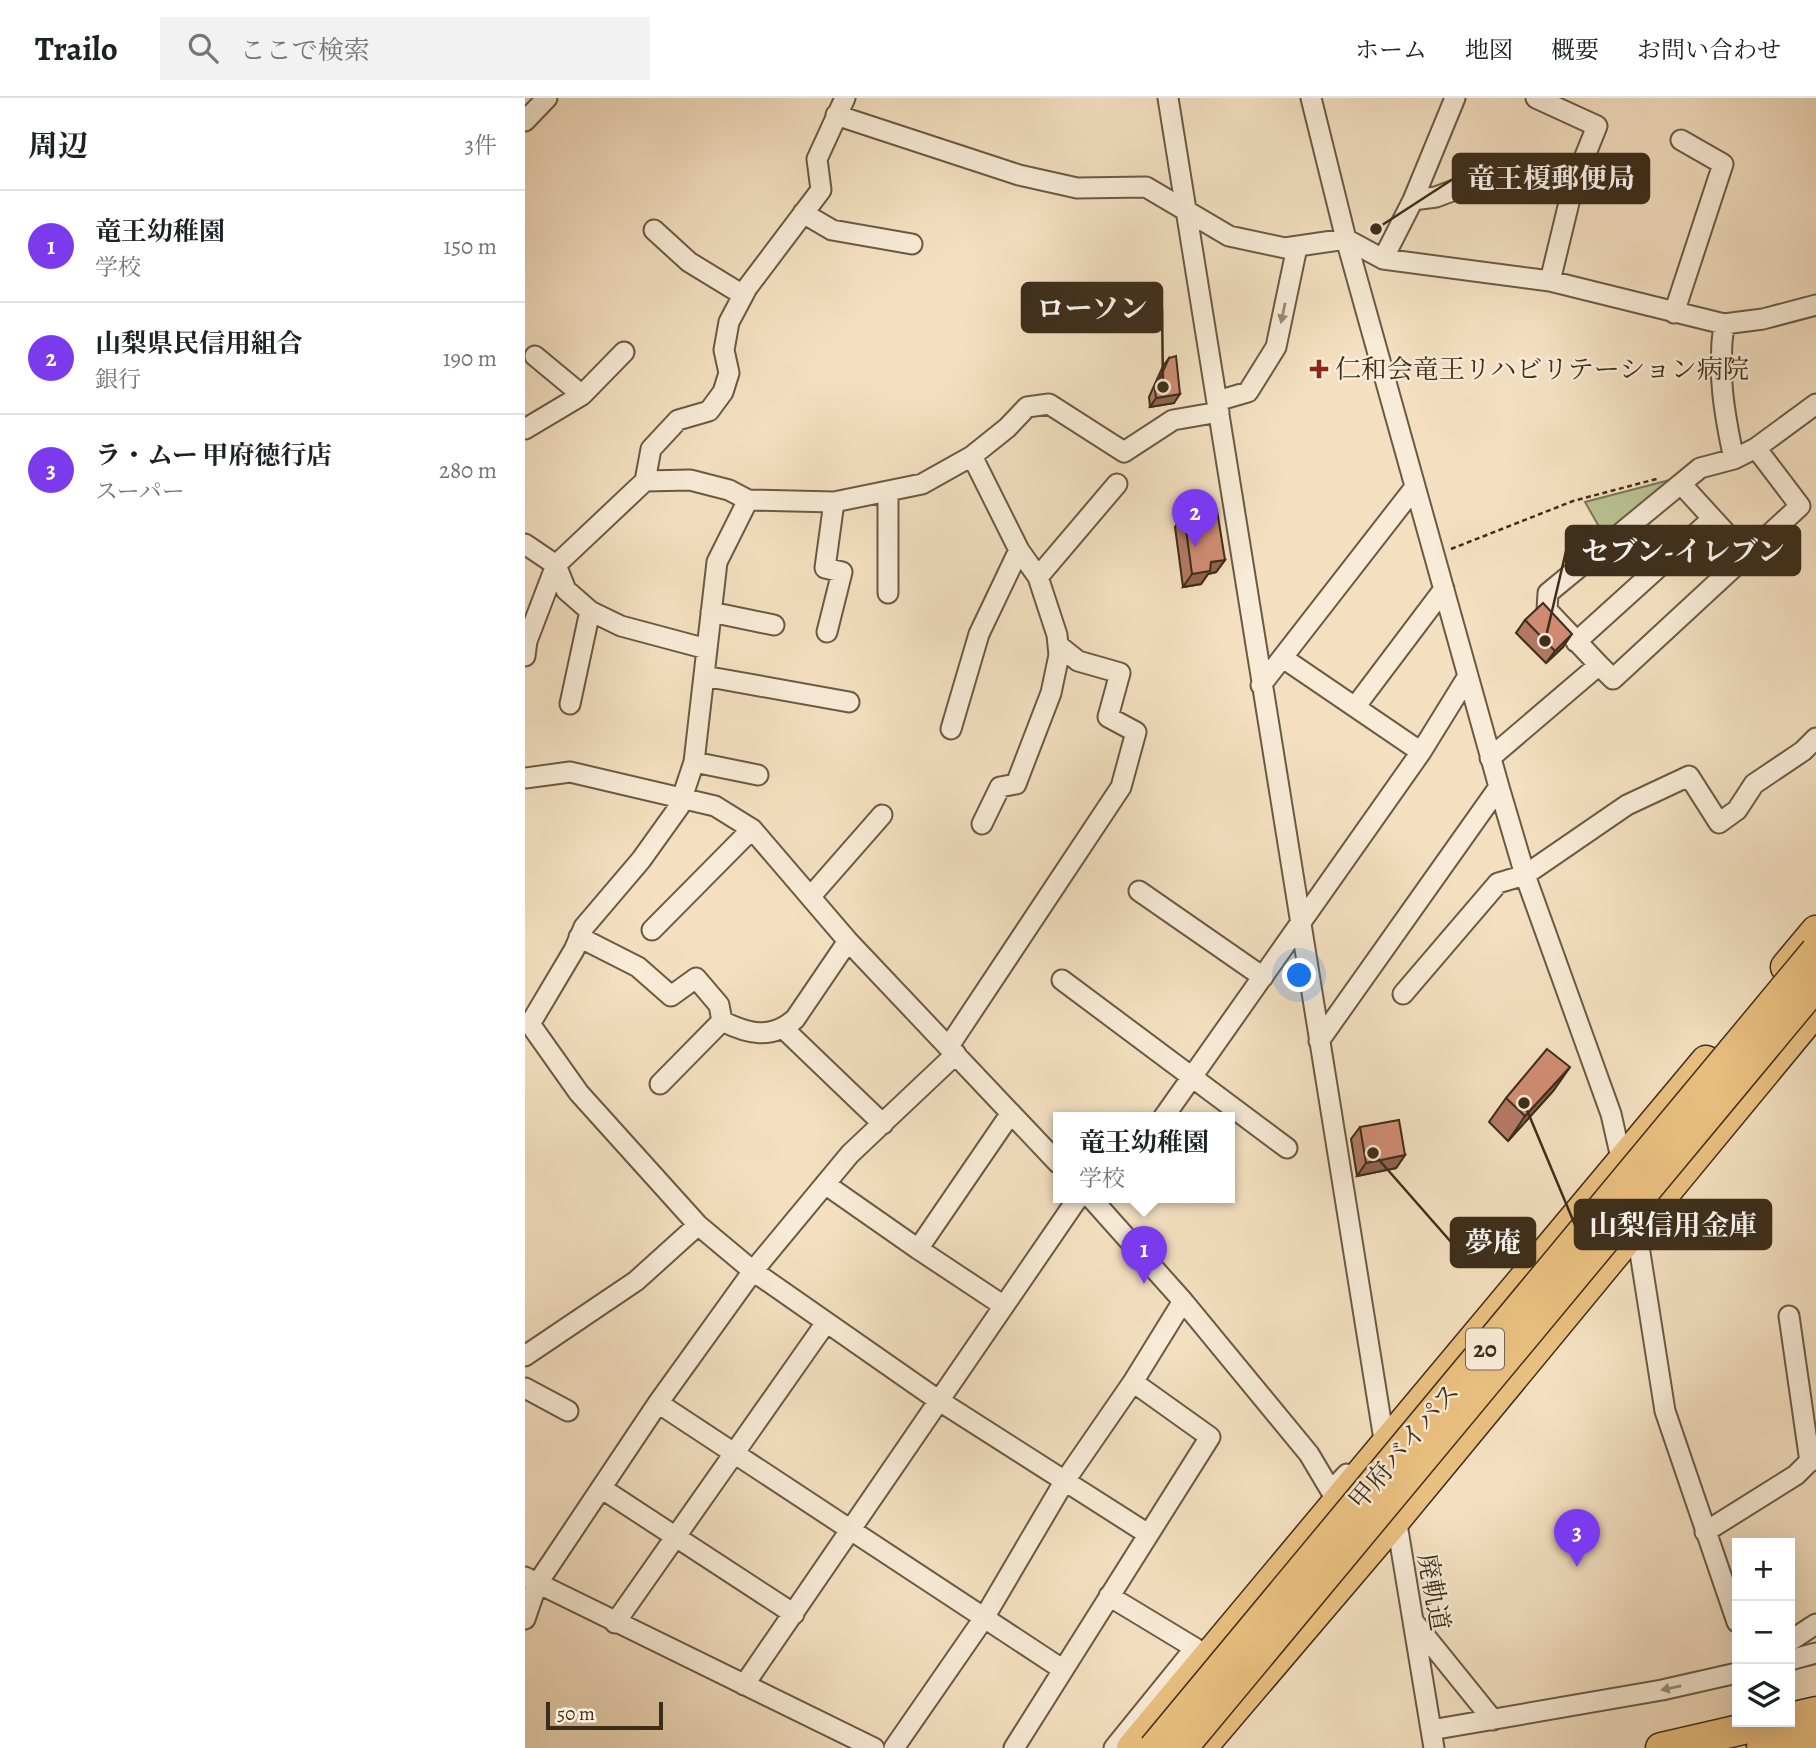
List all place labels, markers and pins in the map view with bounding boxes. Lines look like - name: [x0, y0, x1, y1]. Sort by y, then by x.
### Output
- callout: 竜王榎郵便局: [1453, 154, 1649, 203]
- callout: ローソン: [1022, 283, 1162, 332]
- place label: 仁和会竜王リハビリテーション病院: [1335, 352, 1749, 387]
- marker: 仁和会竜王リハビリテーション病院: [1309, 359, 1329, 379]
- pin: 2: [1172, 489, 1218, 547]
- callout: セブン-イレブン: [1566, 526, 1800, 575]
- callout: 山梨信用金庫: [1575, 1200, 1771, 1249]
- callout: 夢庵: [1451, 1218, 1535, 1267]
- pin: 1: [1121, 1226, 1167, 1284]
- pin: 3: [1554, 1509, 1600, 1567]

